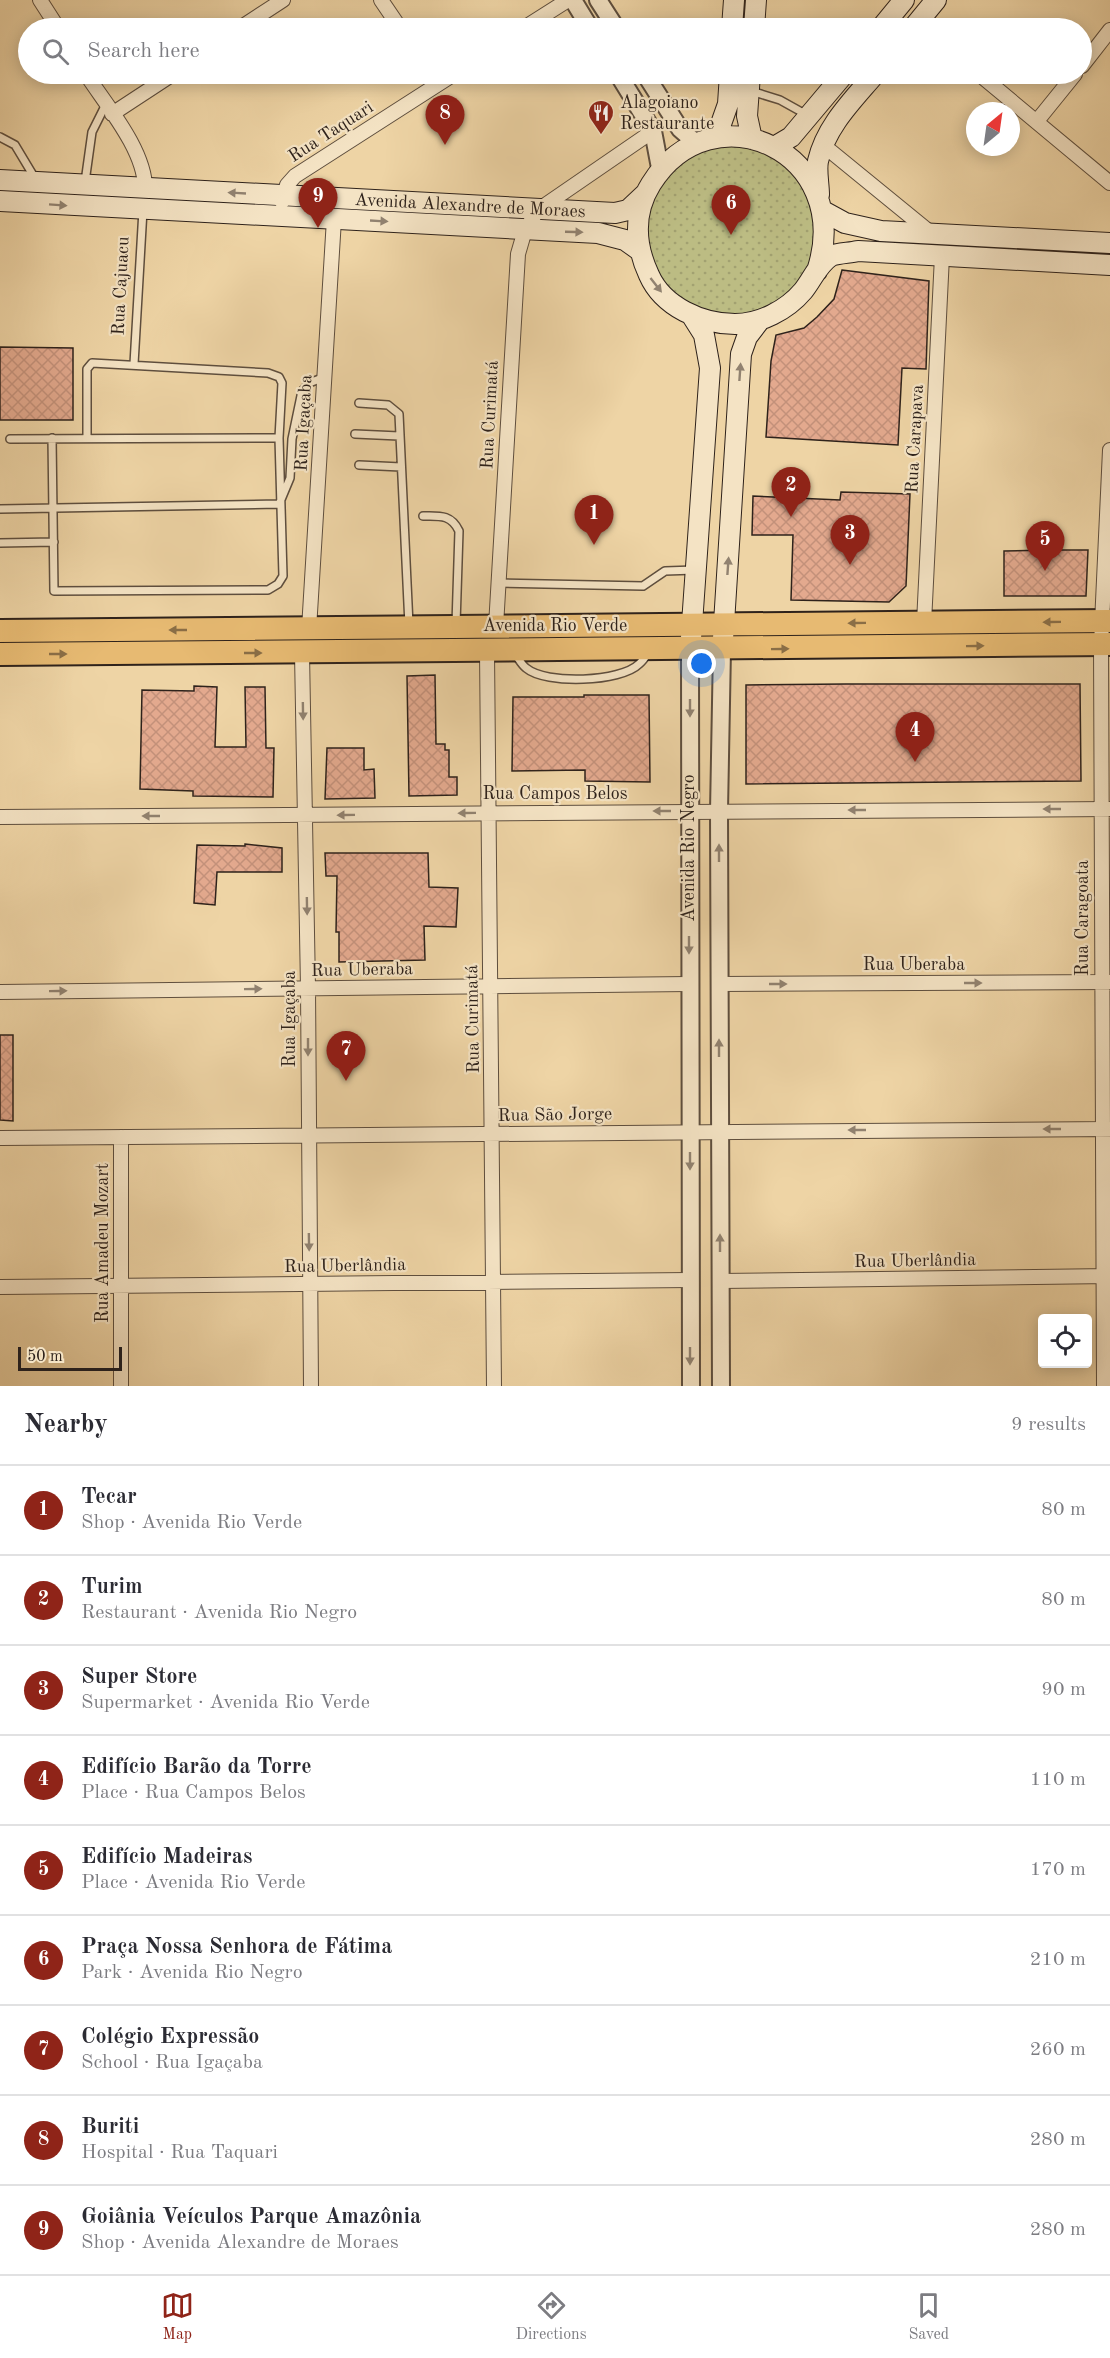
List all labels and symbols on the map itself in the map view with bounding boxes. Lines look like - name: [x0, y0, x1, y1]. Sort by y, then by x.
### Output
- place label: Alagoiano Restaurante: [620, 94, 714, 133]
- pin: 8: [426, 96, 464, 145]
- street label: Rua Taquari: [285, 98, 377, 166]
- restaurant icon: Alagoiano Restaurante: [586, 98, 616, 136]
- north arrow: [966, 102, 1020, 156]
- pin: 9: [298, 178, 338, 228]
- pin: 6: [712, 186, 750, 235]
- one-way arrow: [227, 188, 246, 197]
- street label: Avenida Alexandre de Moraes: [354, 191, 586, 221]
- one-way arrow: [49, 200, 68, 209]
- one-way arrow: [369, 217, 388, 226]
- one-way arrow: [564, 227, 583, 236]
- street label: Rua Cajuacu: [109, 236, 133, 336]
- one-way arrow: [650, 277, 663, 293]
- street label: Rua Curimatá: [478, 360, 502, 470]
- one-way arrow: [736, 362, 745, 381]
- street label: Rua Igaçaba: [292, 374, 316, 472]
- street label: Rua Carapava: [903, 384, 927, 494]
- pin: 2: [772, 468, 810, 517]
- pin: 1: [574, 496, 614, 545]
- pin: 3: [830, 516, 870, 565]
- pin: 5: [1026, 522, 1064, 571]
- one-way arrow: [723, 557, 732, 576]
- street label: Avenida Rio Verde: [483, 617, 627, 635]
- one-way arrow: [1042, 617, 1061, 626]
- one-way arrow: [847, 619, 866, 628]
- one-way arrow: [168, 625, 187, 635]
- one-way arrow: [966, 641, 985, 651]
- one-way arrow: [771, 644, 790, 653]
- one-way arrow: [244, 648, 263, 658]
- one-way arrow: [49, 649, 68, 659]
- your location: [687, 649, 716, 678]
- one-way arrow: [685, 698, 695, 717]
- one-way arrow: [298, 702, 308, 721]
- pin: 4: [896, 712, 934, 762]
- street label: Avenida Rio Negro: [680, 774, 698, 922]
- street label: Rua Campos Belos: [482, 785, 628, 803]
- one-way arrow: [1042, 805, 1061, 814]
- one-way arrow: [652, 806, 671, 816]
- one-way arrow: [847, 806, 866, 815]
- one-way arrow: [457, 808, 476, 818]
- one-way arrow: [336, 810, 355, 820]
- one-way arrow: [141, 811, 160, 821]
- one-way arrow: [714, 843, 724, 862]
- street label: Rua Caragoata: [1074, 860, 1092, 976]
- one-way arrow: [302, 897, 312, 916]
- one-way arrow: [684, 935, 694, 954]
- street label: Rua Uberaba: [863, 956, 965, 974]
- street label: Rua Uberaba: [311, 960, 413, 980]
- street label: Rua Curimatá: [463, 964, 483, 1074]
- street label: Rua Igaçaba: [281, 970, 299, 1067]
- one-way arrow: [963, 978, 982, 988]
- one-way arrow: [768, 979, 787, 989]
- one-way arrow: [244, 984, 263, 994]
- one-way arrow: [49, 986, 68, 996]
- pin: 7: [326, 1032, 366, 1081]
- one-way arrow: [303, 1037, 313, 1056]
- one-way arrow: [714, 1038, 724, 1057]
- street label: Rua São Jorge: [498, 1105, 612, 1125]
- one-way arrow: [1042, 1124, 1061, 1134]
- one-way arrow: [847, 1126, 866, 1135]
- one-way arrow: [685, 1151, 694, 1170]
- street label: Rua Amadeu Mozart: [94, 1163, 112, 1323]
- one-way arrow: [304, 1232, 314, 1251]
- one-way arrow: [715, 1233, 725, 1252]
- street label: Rua Uberlândia: [854, 1251, 976, 1271]
- street label: Rua Uberlândia: [284, 1256, 406, 1276]
- scale bar: [18, 1344, 122, 1372]
- one-way arrow: [686, 1346, 695, 1365]

